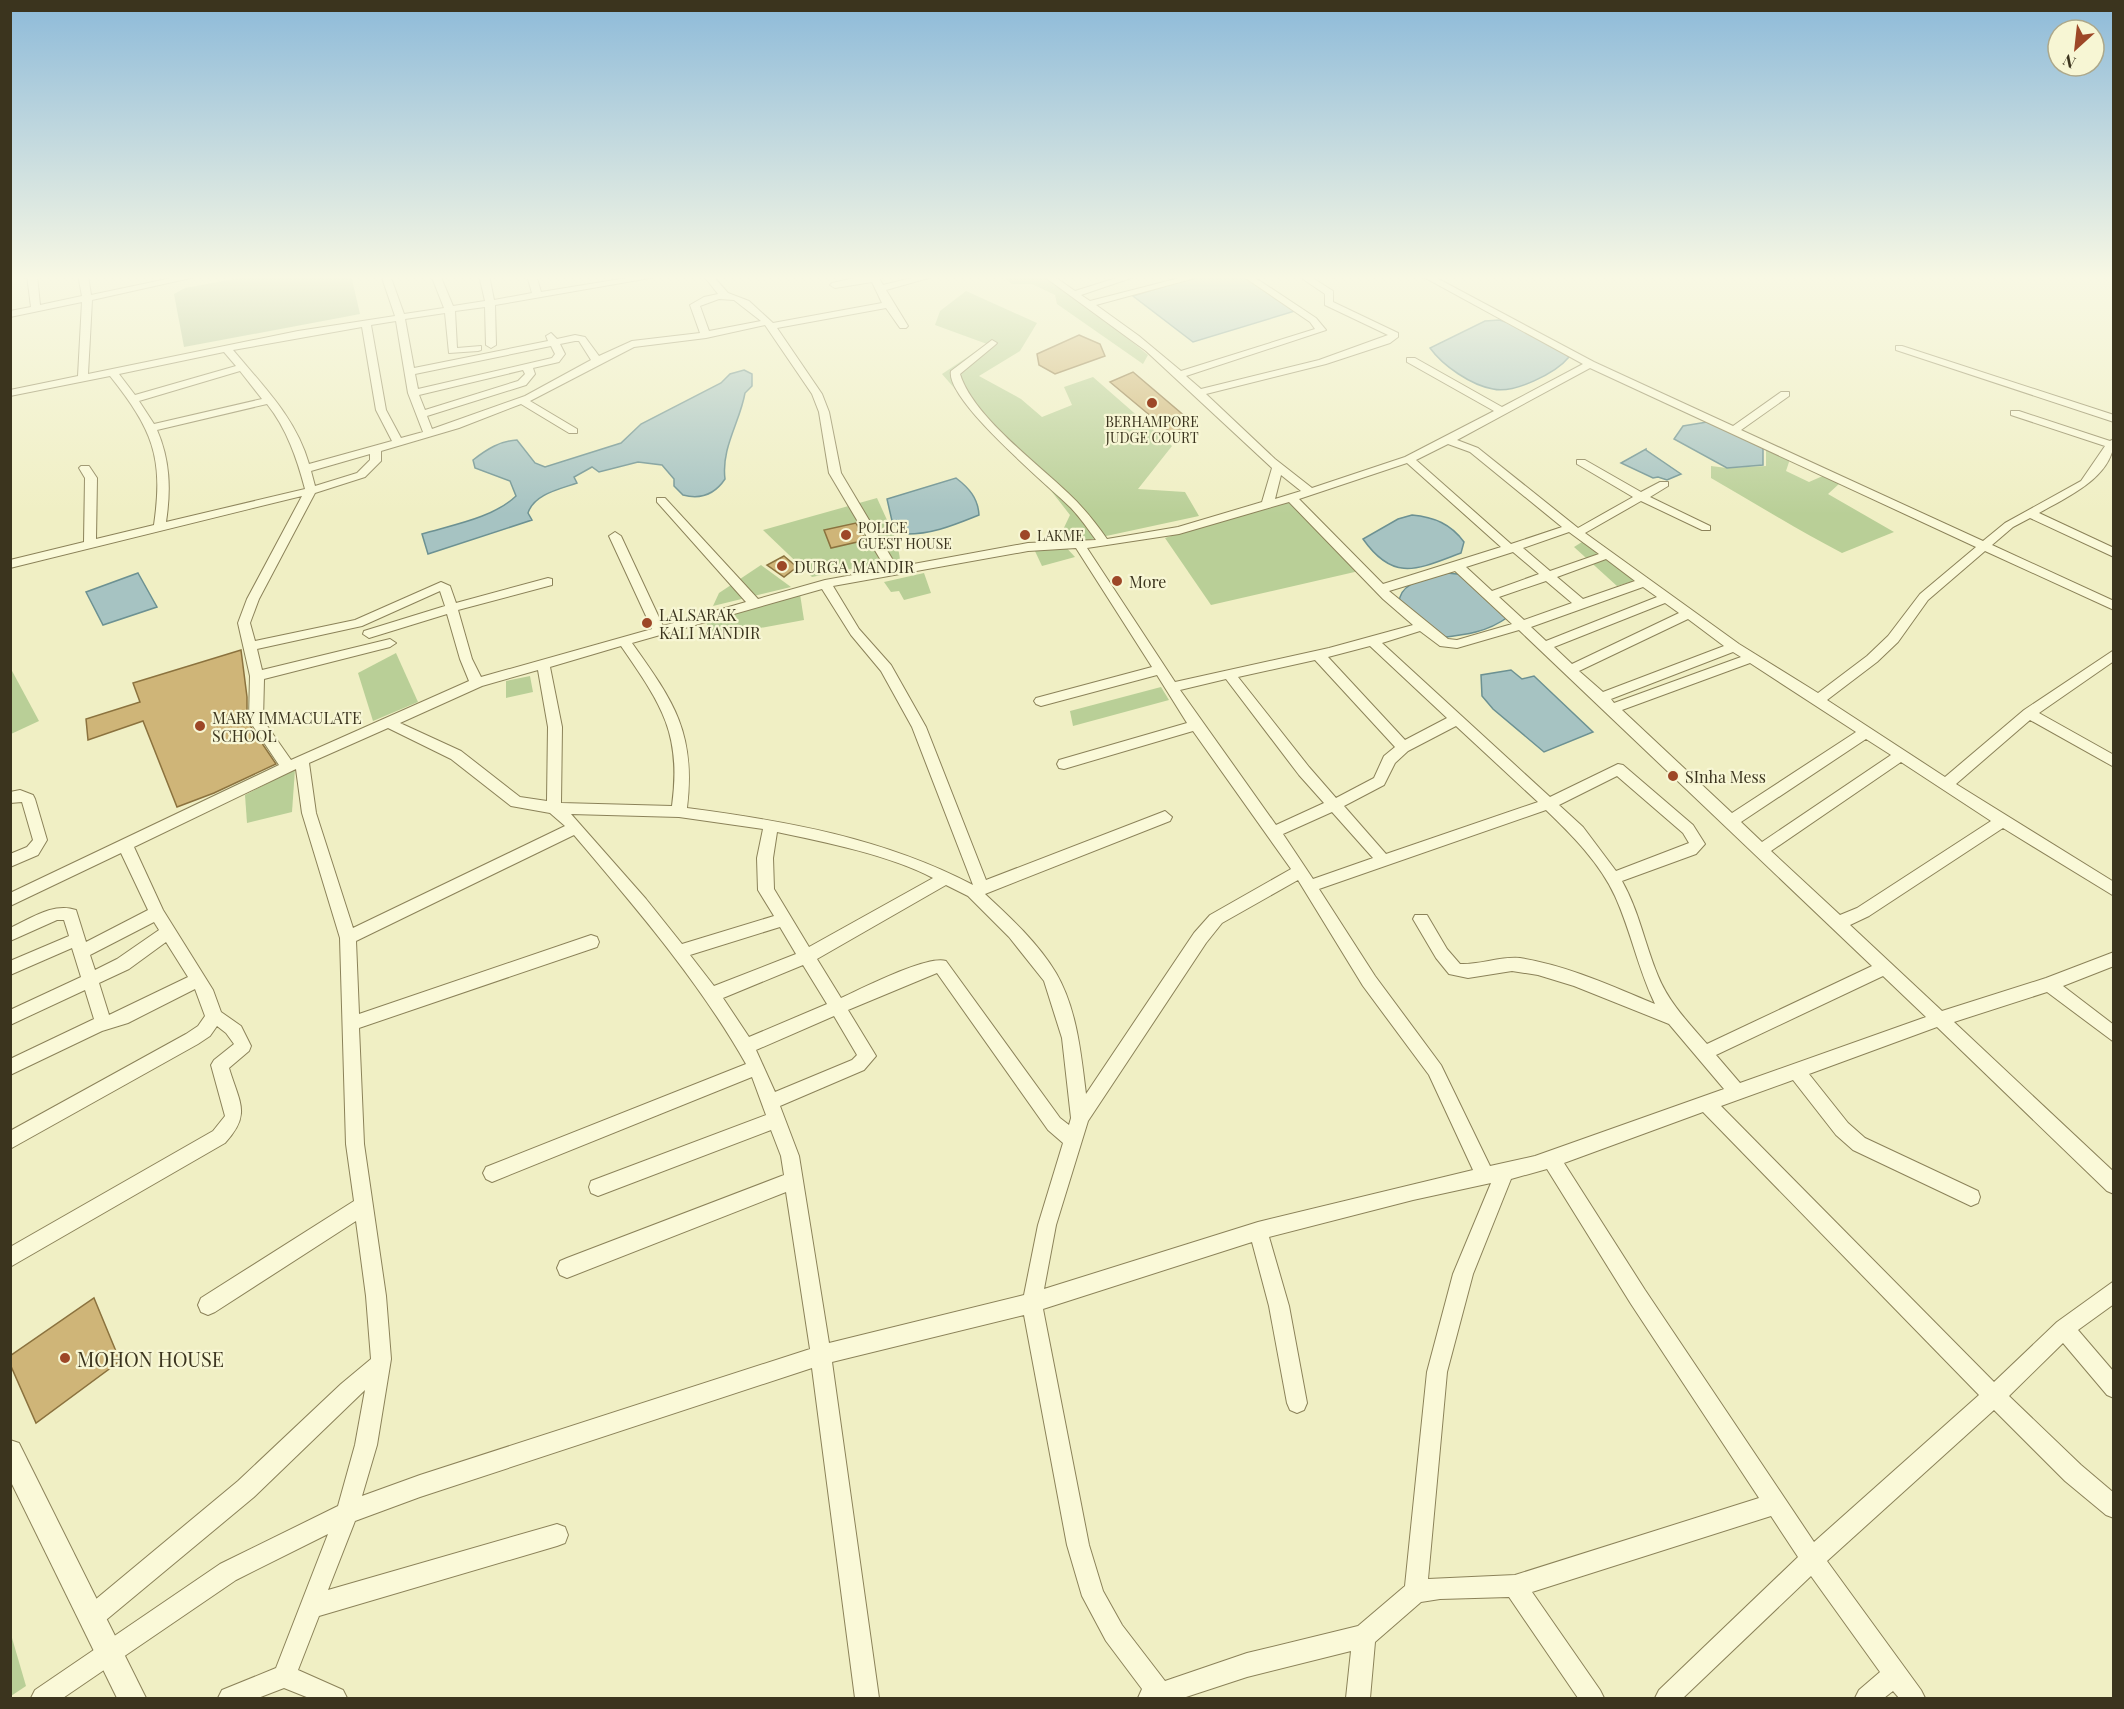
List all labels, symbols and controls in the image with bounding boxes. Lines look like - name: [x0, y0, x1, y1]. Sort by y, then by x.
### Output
- north arrow: [2046, 18, 2106, 78]
- text: N: [2059, 50, 2079, 74]
- marker: BERHAMPORE JUDGE COURT: [1145, 396, 1159, 410]
- place label: BERHAMPORE JUDGE COURT: [1104, 412, 1199, 447]
- place label: POLICE GUEST HOUSE: [858, 518, 952, 553]
- place label: LAKME: [1037, 526, 1084, 545]
- marker: POLICE GUEST HOUSE: [839, 528, 853, 542]
- marker: LAKME: [1018, 528, 1032, 542]
- place label: DURGA MANDIR: [794, 556, 915, 577]
- marker: DURGA MANDIR: [775, 559, 789, 573]
- place label: More: [1129, 571, 1166, 592]
- marker: More: [1110, 574, 1124, 588]
- place label: LALSARAK KALI MANDIR: [659, 604, 761, 643]
- marker: LALSARAK KALI MANDIR: [640, 616, 654, 630]
- place label: MARY IMMACULATE SCHOOL: [212, 707, 362, 746]
- marker: MARY IMMACULATE SCHOOL: [193, 719, 207, 733]
- place label: SInha Mess: [1685, 766, 1766, 787]
- marker: SInha Mess: [1666, 769, 1680, 783]
- place label: MOHON HOUSE: [77, 1345, 224, 1372]
- marker: MOHON HOUSE: [58, 1351, 72, 1365]

